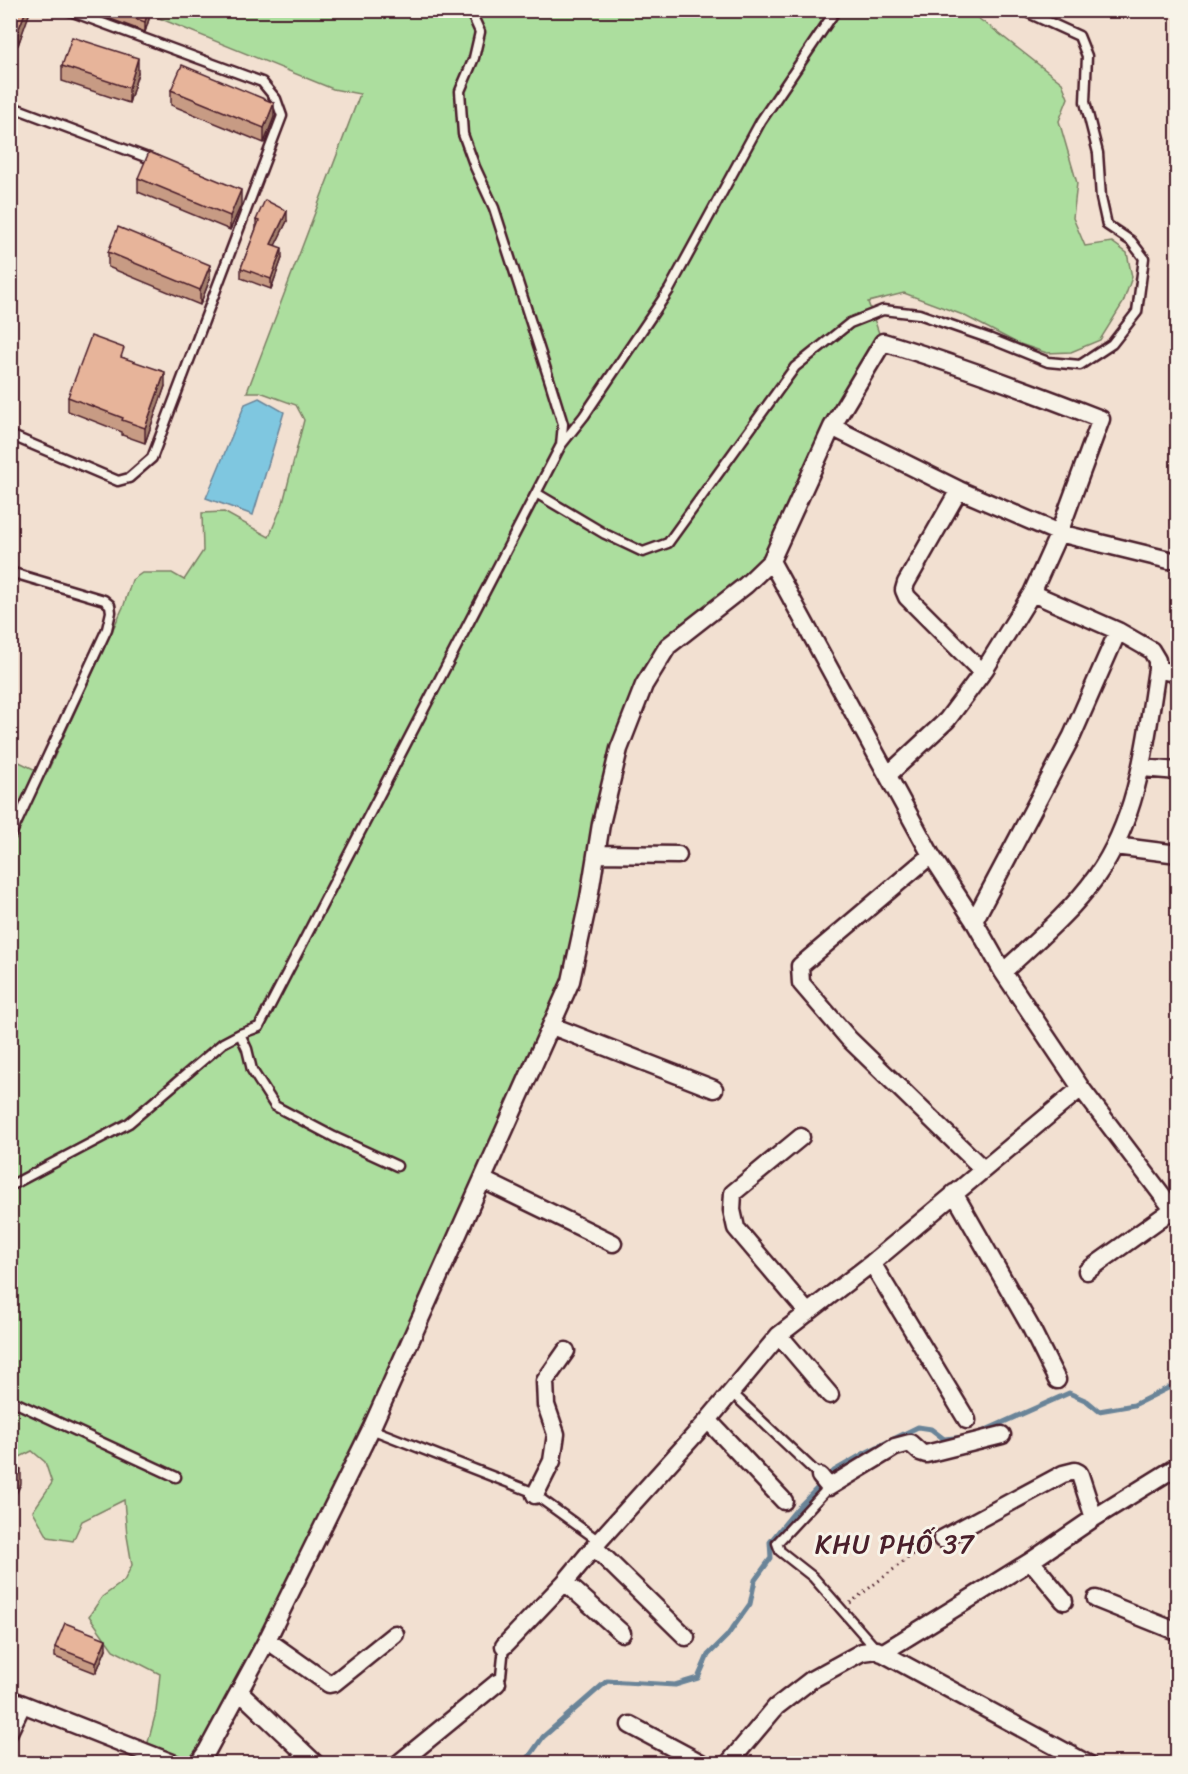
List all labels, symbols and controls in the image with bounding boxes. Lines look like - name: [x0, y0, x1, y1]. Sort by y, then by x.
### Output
- district label: KHU PHỐ 37: [815, 1521, 976, 1567]

